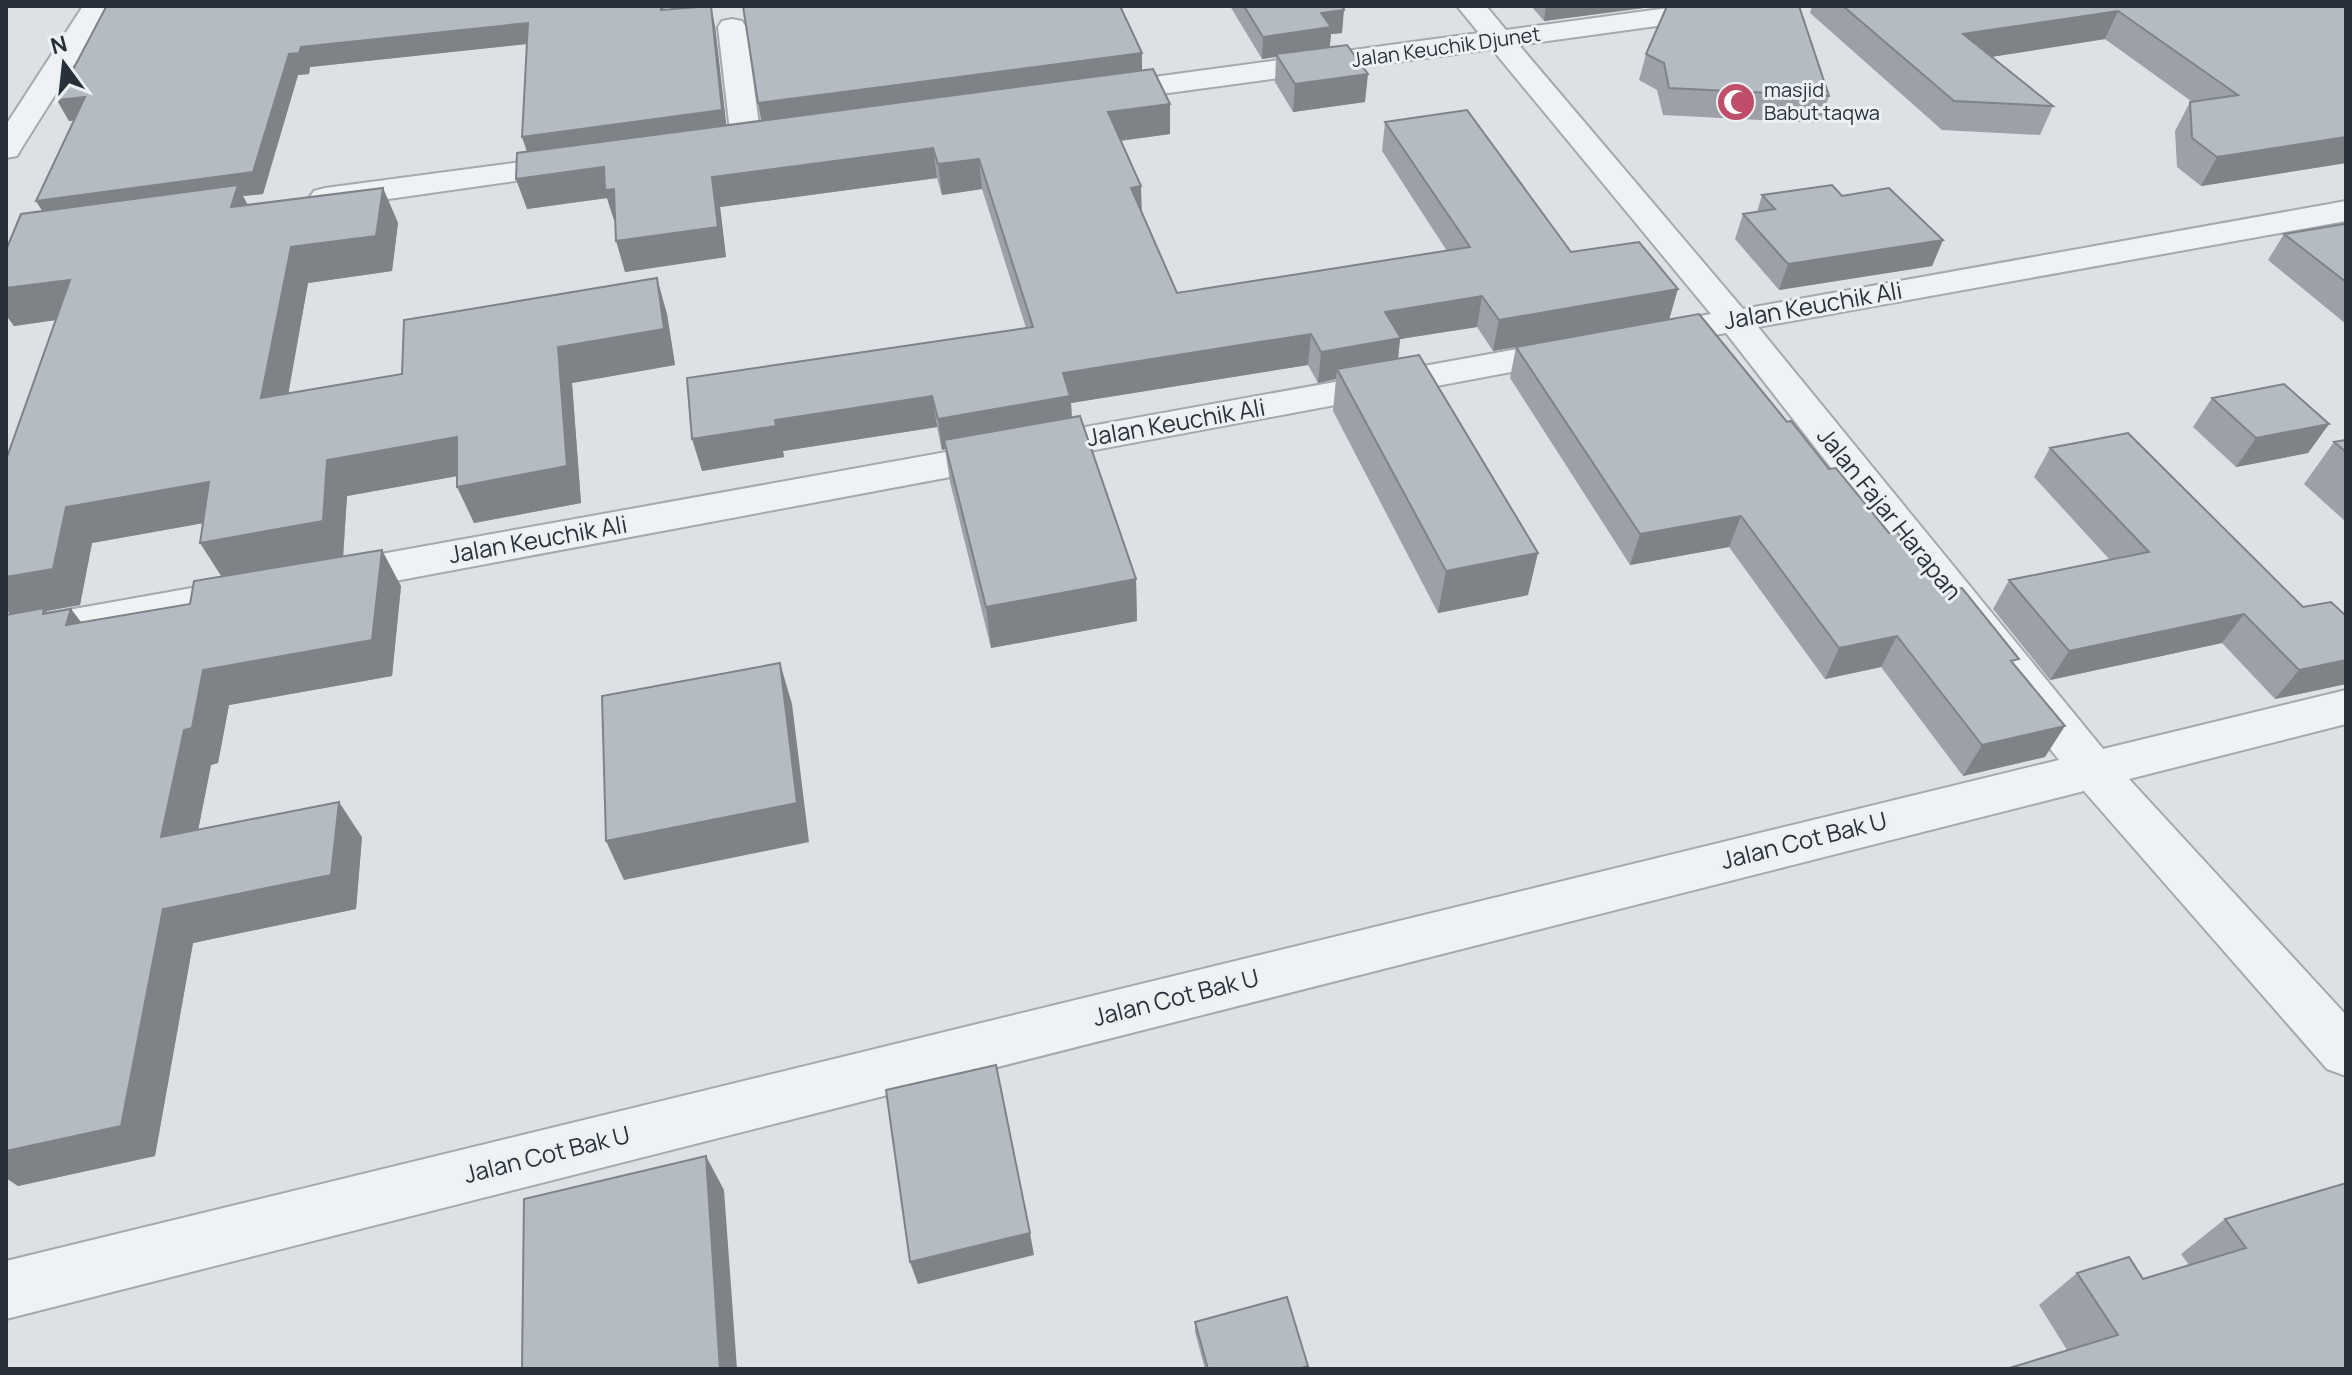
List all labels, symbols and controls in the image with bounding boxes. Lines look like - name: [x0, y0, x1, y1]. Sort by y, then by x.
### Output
- street label: Jalan Keuchik Djunet: [1350, 20, 1542, 73]
- north arrow: [24, 24, 104, 104]
- text: N: [47, 28, 70, 61]
- place label: masjid Babut taqwa: [1764, 76, 1880, 126]
- mosque icon: masjid Babut taqwa: [1715, 81, 1757, 123]
- street label: Jalan Keuchik Ali: [1721, 273, 1904, 336]
- street label: Jalan Keuchik Ali: [1084, 390, 1267, 453]
- street label: Jalan Fajar Harapan: [1810, 420, 1970, 606]
- street label: Jalan Keuchik Ali: [446, 507, 629, 570]
- street label: Jalan Cot Bak U: [1717, 803, 1890, 876]
- street label: Jalan Cot Bak U: [1089, 960, 1262, 1033]
- street label: Jalan Cot Bak U: [460, 1117, 633, 1190]

